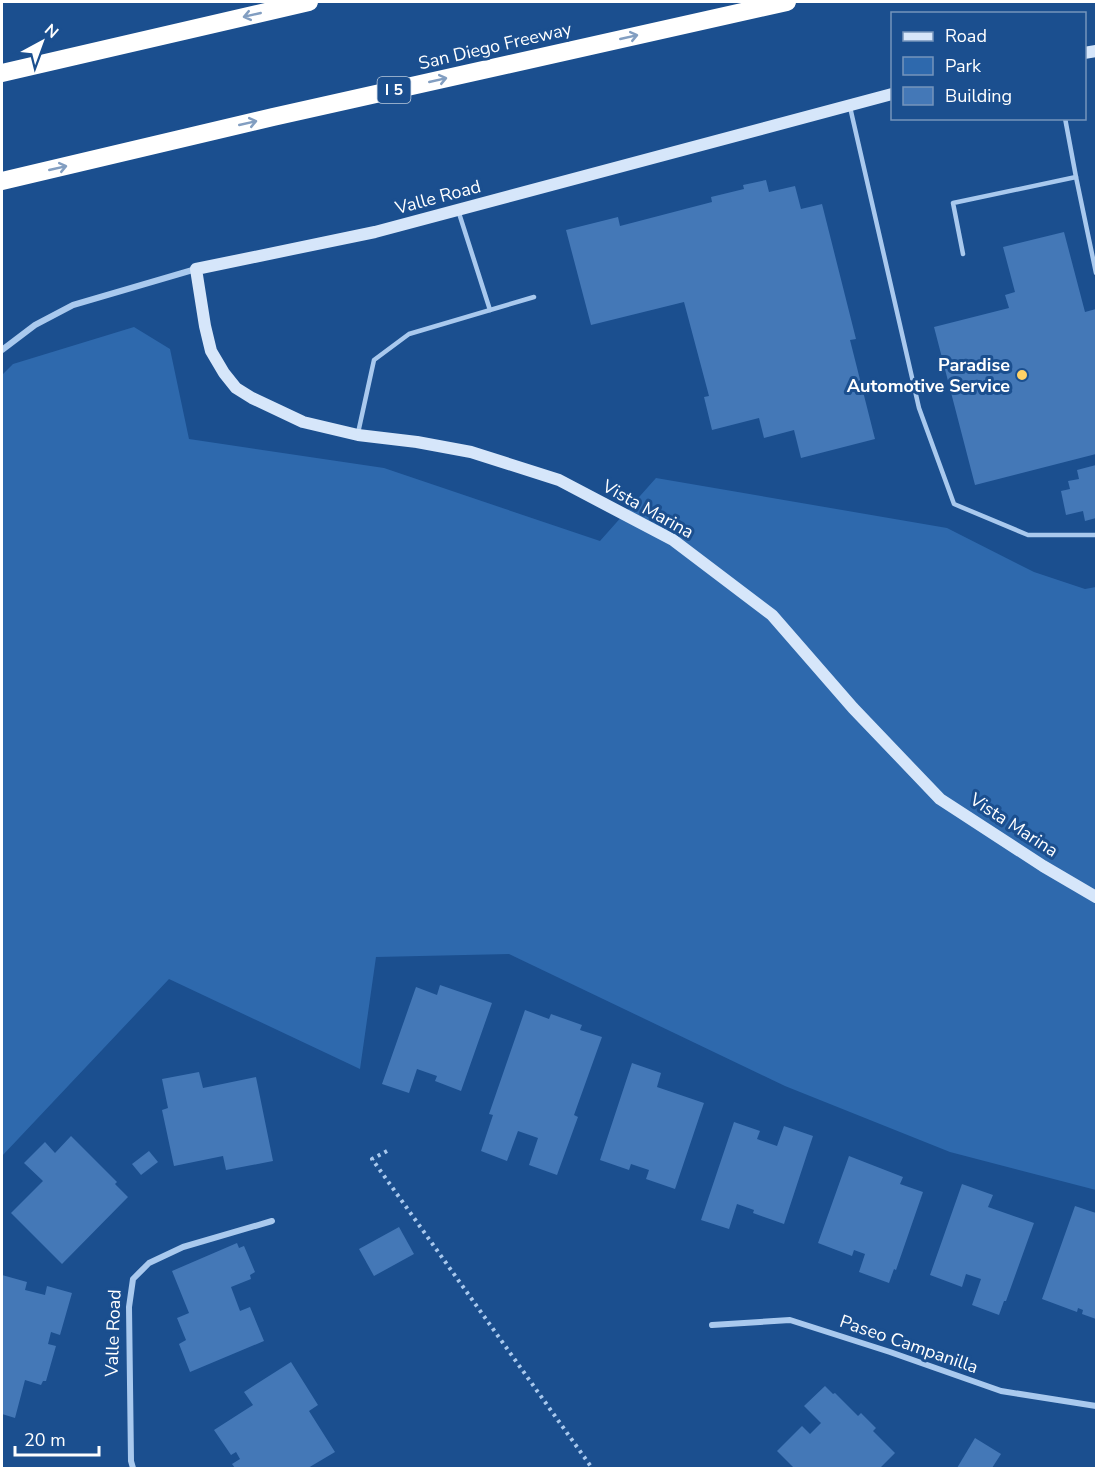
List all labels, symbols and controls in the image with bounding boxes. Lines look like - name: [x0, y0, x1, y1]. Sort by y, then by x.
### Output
- one-way arrow: [242, 9, 261, 21]
- north arrow: [12, 12, 72, 72]
- legend: [891, 12, 1086, 120]
- street label: San Diego Freeway: [416, 17, 575, 75]
- text: N: [39, 19, 63, 44]
- text: Road: [945, 24, 987, 48]
- one-way arrow: [619, 31, 638, 43]
- text: Park: [945, 54, 982, 78]
- one-way arrow: [428, 74, 448, 85]
- road number: I 5: [378, 77, 410, 103]
- text: Building: [945, 84, 1012, 108]
- one-way arrow: [238, 117, 257, 129]
- one-way arrow: [48, 162, 68, 173]
- street label: Valle Road: [392, 174, 483, 220]
- place label: Paradise Automotive Service: [847, 353, 1010, 398]
- marker: Paradise Automotive Service: [1015, 368, 1029, 382]
- street label: Vista Marina: [597, 474, 698, 544]
- street label: Vista Marina: [964, 787, 1063, 863]
- street label: Valle Road: [99, 1289, 127, 1378]
- street label: Paseo Campanilla: [837, 1309, 981, 1379]
- scale bar: [15, 1419, 99, 1457]
- text: 20 m: [24, 1428, 66, 1452]

